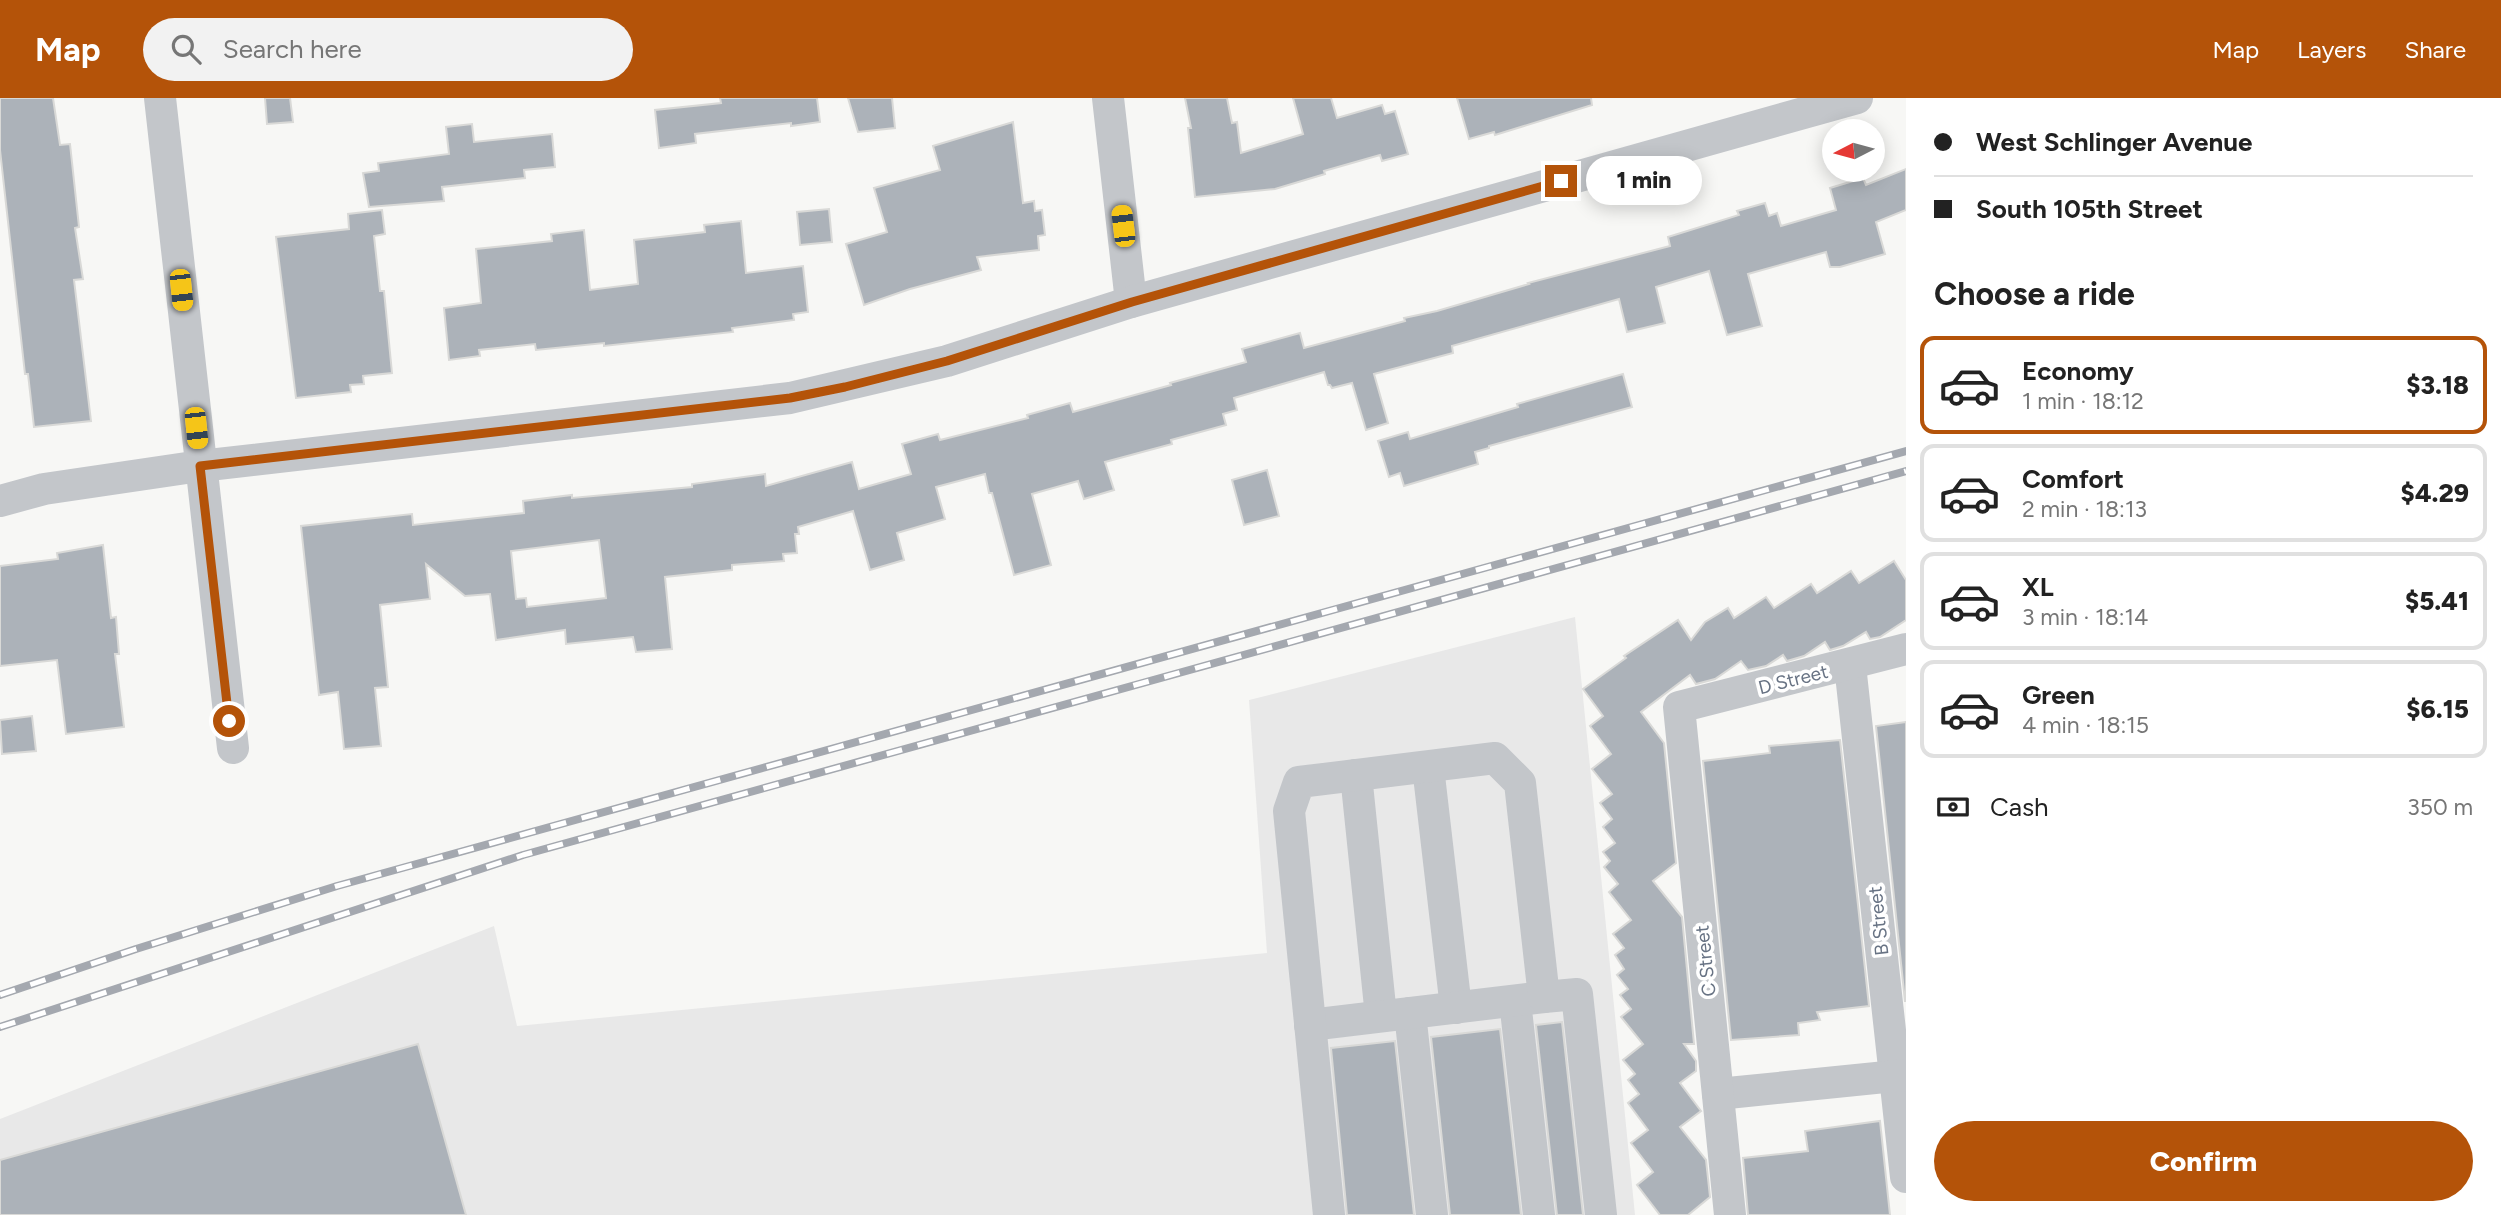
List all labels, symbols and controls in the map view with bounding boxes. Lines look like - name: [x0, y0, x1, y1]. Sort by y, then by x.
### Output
- search box: [143, 18, 633, 81]
- text: Map: [35, 30, 101, 69]
- icon: search: [167, 30, 205, 68]
- text: Search here: [223, 33, 362, 65]
- text: Map: [2212, 35, 2259, 64]
- text: Layers: [2297, 35, 2366, 64]
- text: Share: [2404, 35, 2466, 64]
- north arrow: [1822, 119, 1885, 182]
- map controls: [1822, 119, 1885, 182]
- text: West Schlinger Avenue: [1976, 126, 2252, 158]
- callout: 1 min: [1586, 156, 1701, 206]
- route end: [1545, 165, 1577, 197]
- text: 1 min: [1617, 166, 1671, 194]
- text: South 105th Street: [1976, 193, 2203, 225]
- car: [1111, 204, 1136, 248]
- car: [169, 268, 194, 312]
- text: Choose a ride: [1934, 275, 2135, 313]
- icon: car: [1938, 354, 2001, 417]
- text: Economy: [2022, 355, 2134, 387]
- text: $3.18: [2406, 369, 2469, 401]
- text: 1 min · 18:12: [2022, 387, 2144, 415]
- car: [184, 406, 209, 450]
- icon: car: [1938, 462, 2001, 525]
- text: Comfort: [2022, 463, 2124, 495]
- text: $4.29: [2401, 477, 2469, 509]
- text: 2 min · 18:13: [2022, 495, 2147, 523]
- icon: car: [1938, 570, 2001, 633]
- text: XL: [2022, 571, 2054, 603]
- text: $5.41: [2405, 585, 2469, 617]
- text: 3 min · 18:14: [2022, 603, 2148, 631]
- street label: D Street: [1756, 660, 1830, 699]
- icon: car: [1938, 678, 2001, 741]
- text: Green: [2022, 679, 2095, 711]
- text: $6.15: [2406, 693, 2469, 725]
- route start: [213, 705, 245, 737]
- text: 4 min · 18:15: [2022, 711, 2149, 739]
- icon: cash: [1934, 788, 1972, 826]
- text: Cash: [1990, 791, 2049, 823]
- text: 350 m: [2407, 793, 2473, 821]
- street label: B Street: [1863, 885, 1894, 957]
- street label: C Street: [1690, 924, 1721, 998]
- button: Confirm: [1934, 1121, 2473, 1201]

